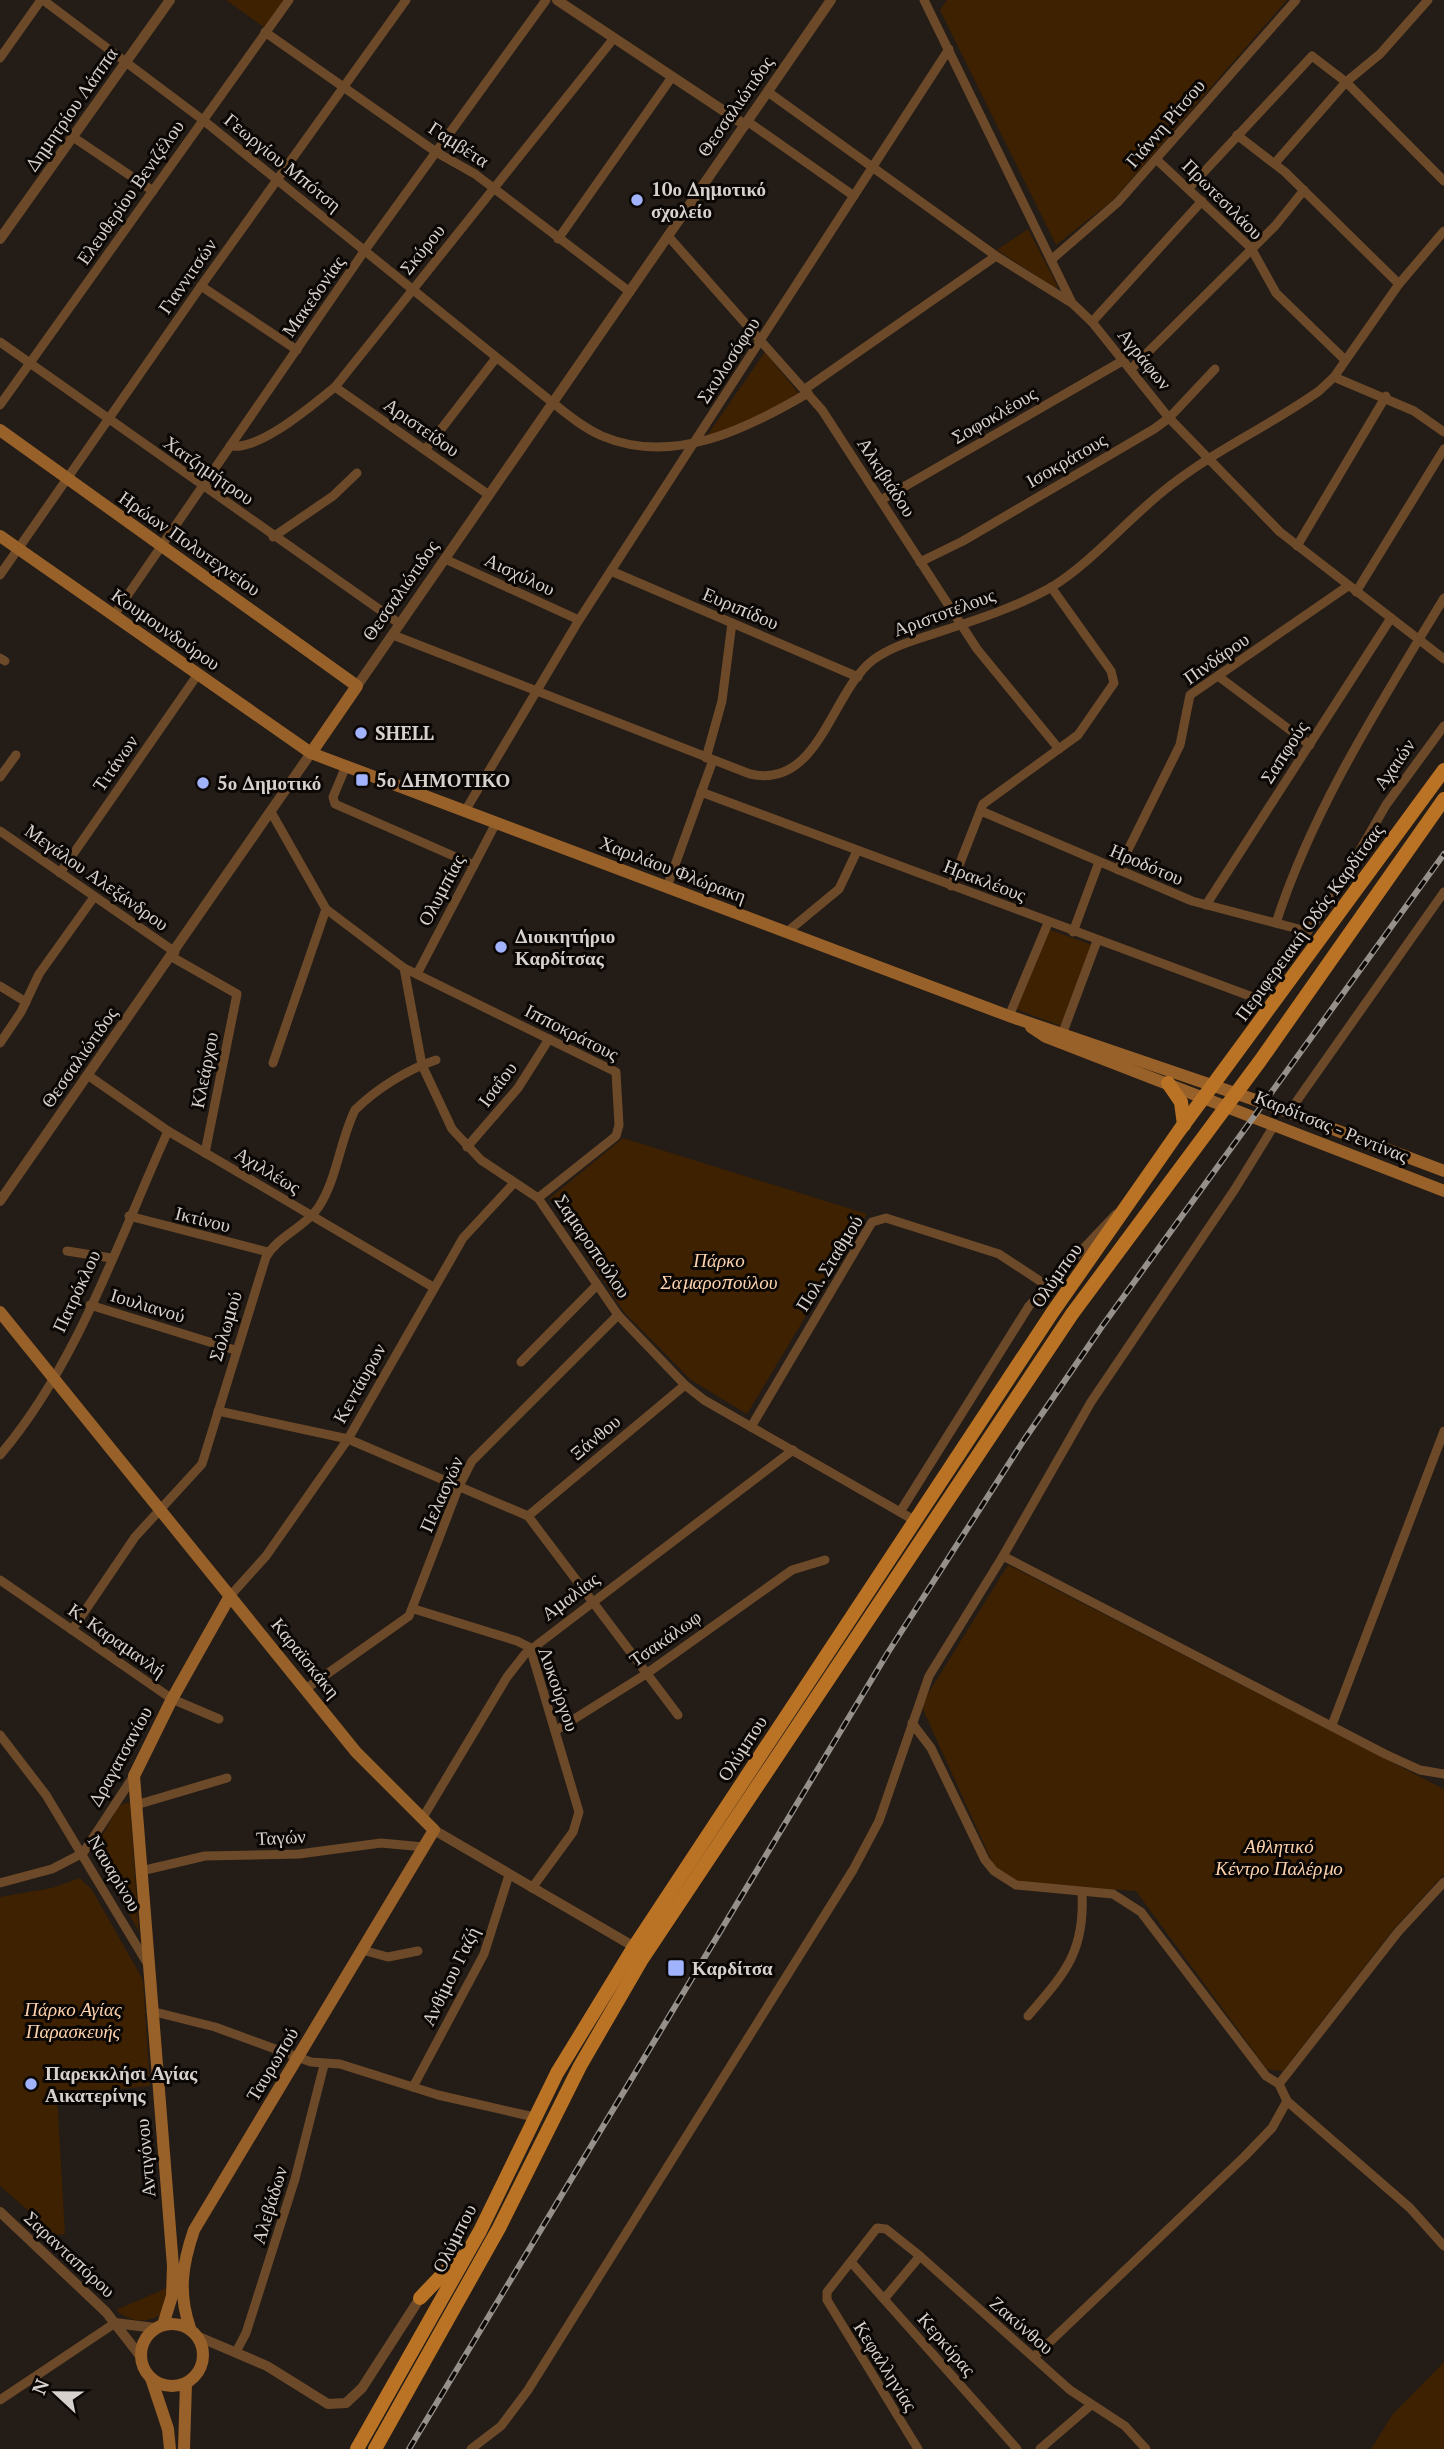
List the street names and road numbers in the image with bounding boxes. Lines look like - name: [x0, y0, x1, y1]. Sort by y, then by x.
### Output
- street label: Δημητρίου Λάππα: [19, 42, 123, 176]
- street label: Θεσσαλιώτιδος: [691, 50, 779, 161]
- street label: Γιάννη Ρίτσου: [1119, 73, 1210, 172]
- street label: Γεωργίου Μπότση: [220, 107, 347, 217]
- street label: Ελευθερίου Βενιζέλου: [70, 114, 189, 269]
- street label: Γαμβέτα: [424, 115, 494, 172]
- street label: Πρωτεσιλάου: [1177, 153, 1269, 245]
- street label: Σκύρου: [394, 218, 450, 279]
- street label: Γιαννιτσών: [151, 233, 222, 318]
- street label: Μακεδονίας: [275, 250, 350, 341]
- street label: Σκυλοσόφου: [690, 312, 765, 408]
- street label: Αγράφων: [1113, 323, 1178, 395]
- street label: Σοφοκλέους: [947, 380, 1041, 449]
- street label: Αριστείδου: [379, 391, 465, 462]
- street label: Ισοκράτους: [1021, 426, 1111, 493]
- street label: Χατζημήτρου: [159, 429, 260, 510]
- street label: Αλκιβιάδου: [852, 432, 922, 521]
- street label: Ηρώων Πολυτεχνείου: [114, 484, 266, 601]
- street label: Θεσσαλιώτιδος: [356, 534, 444, 645]
- street label: Αισχύλου: [481, 546, 560, 601]
- street label: Ευριπίδου: [699, 580, 783, 635]
- street label: Αριστοτέλους: [889, 581, 999, 642]
- street label: Κουμουνδούρου: [107, 582, 226, 675]
- street label: Πινδάρου: [1178, 626, 1253, 689]
- street label: Σαπφούς: [1254, 715, 1313, 788]
- street label: Τιτάνων: [86, 729, 143, 796]
- street label: Αχαιών: [1367, 733, 1420, 794]
- street label: Μεγάλου Αλεξάνδρου: [20, 817, 174, 936]
- street label: Περιφερειακή Οδός Καρδίτσας: [1229, 818, 1389, 1025]
- street label: Χαριλάου Φλώρακη: [596, 829, 750, 908]
- street label: Ηροδότου: [1107, 837, 1188, 890]
- street label: Ολυμπίας: [411, 849, 470, 930]
- street label: Ηρακλέους: [940, 852, 1030, 907]
- street label: Ιπποκράτους: [521, 997, 624, 1066]
- street label: Θεσσαλιώτιδος: [35, 1001, 123, 1112]
- street label: Κλεάρχου: [184, 1030, 223, 1110]
- street label: Ισαΐου: [471, 1056, 522, 1111]
- street label: Καρδίτσας - Ρεντίνας: [1252, 1083, 1413, 1168]
- street label: Αχιλλέως: [231, 1140, 306, 1199]
- street label: Σαμαροπούλου: [550, 1189, 637, 1302]
- street label: Ικτίνου: [173, 1200, 233, 1237]
- street label: Πολ. Σταθμού: [789, 1210, 868, 1315]
- street label: Ολύμπου: [1024, 1237, 1087, 1312]
- street label: Πατρόκλου: [46, 1246, 105, 1336]
- street label: Ιουλιανού: [108, 1281, 189, 1328]
- street label: Σολωμού: [202, 1288, 247, 1364]
- street label: Κεντάυρων: [326, 1338, 391, 1427]
- street label: Ξάνθου: [564, 1408, 625, 1465]
- street label: Πελασγών: [413, 1452, 469, 1536]
- street label: Αμαλίας: [536, 1565, 604, 1626]
- street label: Κ. Καραμανλή: [64, 1597, 171, 1682]
- street label: Τσακάλωφ: [624, 1604, 706, 1672]
- street label: Καραϊσκάκη: [266, 1612, 347, 1703]
- street label: Λυκούργου: [533, 1643, 586, 1735]
- street label: Δραγατσανίου: [82, 1701, 157, 1810]
- street label: Ολύμπου: [711, 1710, 772, 1785]
- street label: Ταγών: [255, 1823, 307, 1850]
- street label: Ναυαρίνου: [83, 1830, 148, 1916]
- street label: Ανθίμου Γαζή: [415, 1922, 484, 2030]
- street label: Ταυρωπού: [240, 2022, 303, 2105]
- street label: Αντιγόνου: [129, 2118, 160, 2199]
- street label: Αλεβάδων: [245, 2162, 292, 2247]
- street label: Ολύμπου: [426, 2199, 481, 2276]
- street label: Σαρανταπόρου: [19, 2205, 121, 2302]
- street label: Ζακύνθου: [985, 2290, 1060, 2359]
- street label: Κερκύρας: [913, 2306, 982, 2381]
- street label: Κεφαλληνίας: [849, 2316, 924, 2416]

